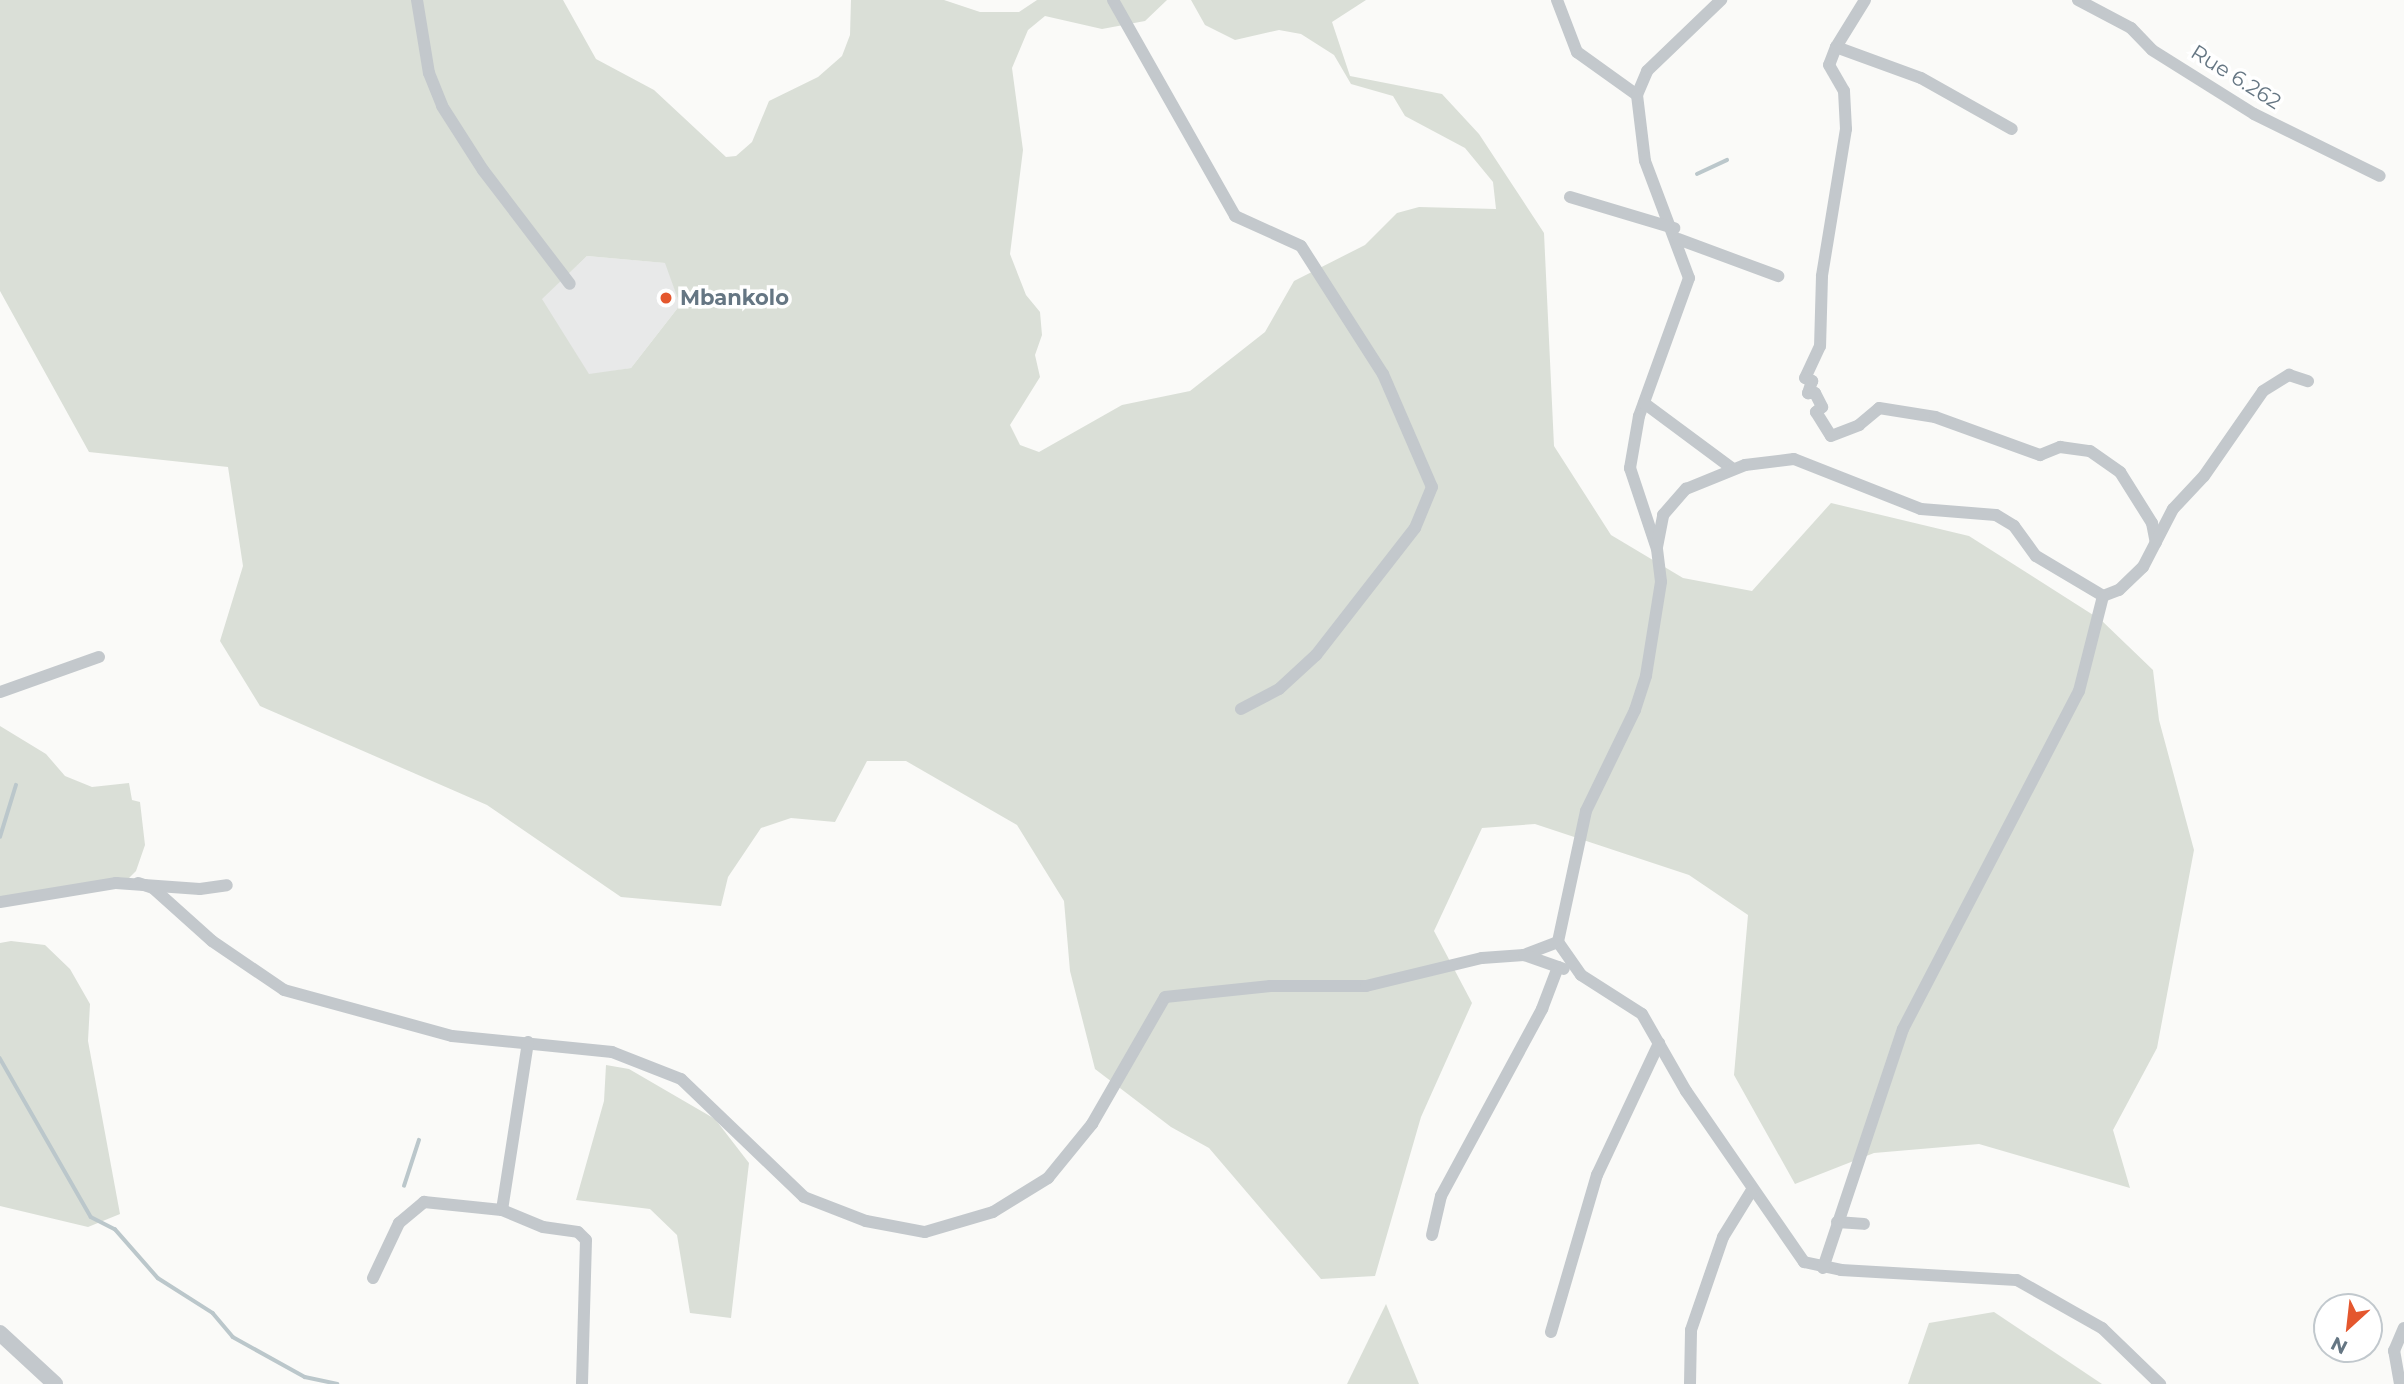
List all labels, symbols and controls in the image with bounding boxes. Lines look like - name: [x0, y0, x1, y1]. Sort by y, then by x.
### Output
- street label: Rue 6.262: [2186, 39, 2286, 115]
- place label: Mbankolo: [680, 285, 789, 311]
- marker: Mbankolo: [658, 290, 674, 306]
- north arrow: [2313, 1293, 2383, 1363]
- text: N: [2327, 1332, 2351, 1359]

